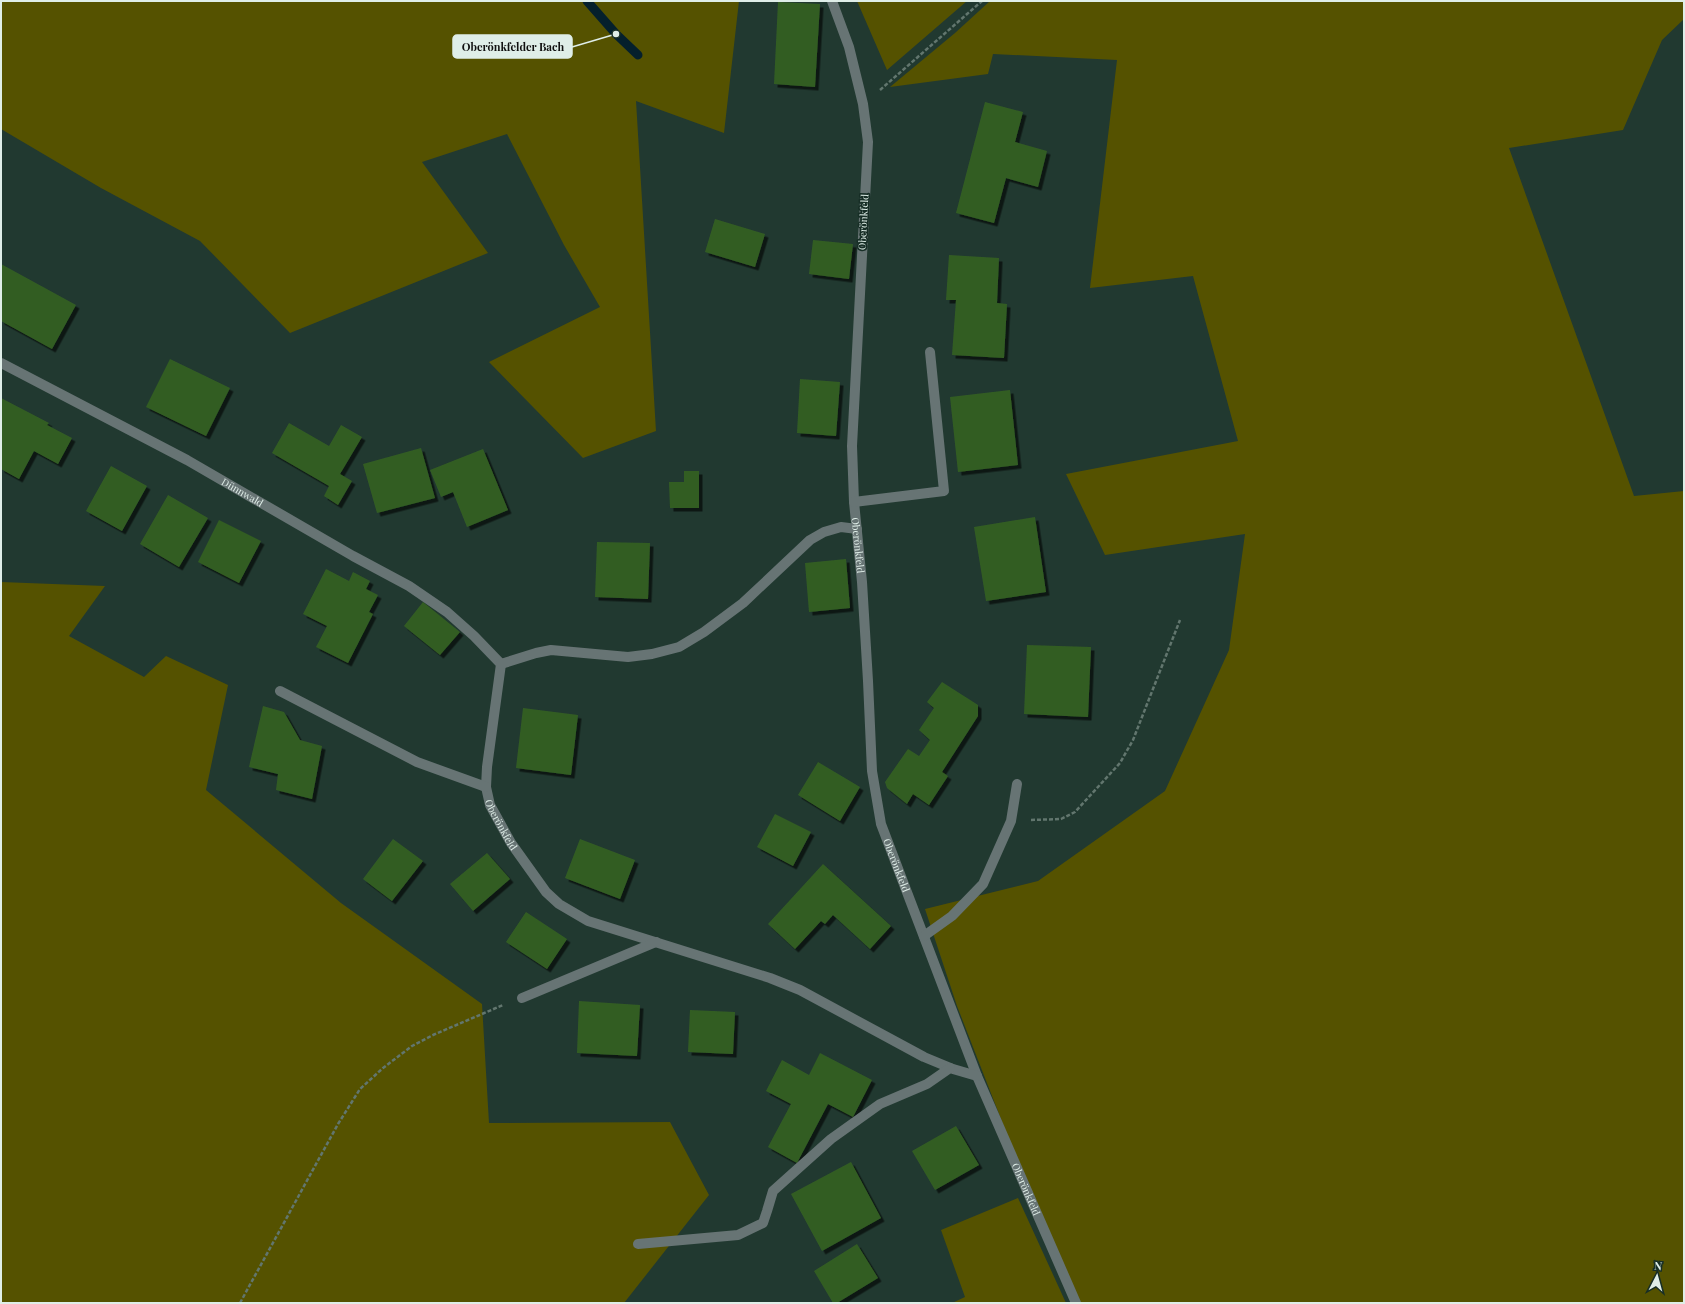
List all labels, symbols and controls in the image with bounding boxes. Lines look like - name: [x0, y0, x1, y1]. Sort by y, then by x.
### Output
- callout: Oberönkfelder Bach: [453, 35, 572, 58]
- text: Oberönkfelder Bach: [462, 39, 564, 54]
- street label: Oberönkfeld: [855, 193, 871, 250]
- street label: Dünnwald: [219, 475, 266, 510]
- street label: Oberönkfeld: [849, 517, 868, 574]
- street label: Oberönkfeld: [482, 798, 521, 853]
- street label: Oberönkfeld: [880, 836, 913, 894]
- street label: Oberönkfeld: [1009, 1161, 1044, 1218]
- north arrow: [1637, 1256, 1677, 1296]
- text: N: [1653, 1258, 1663, 1273]

